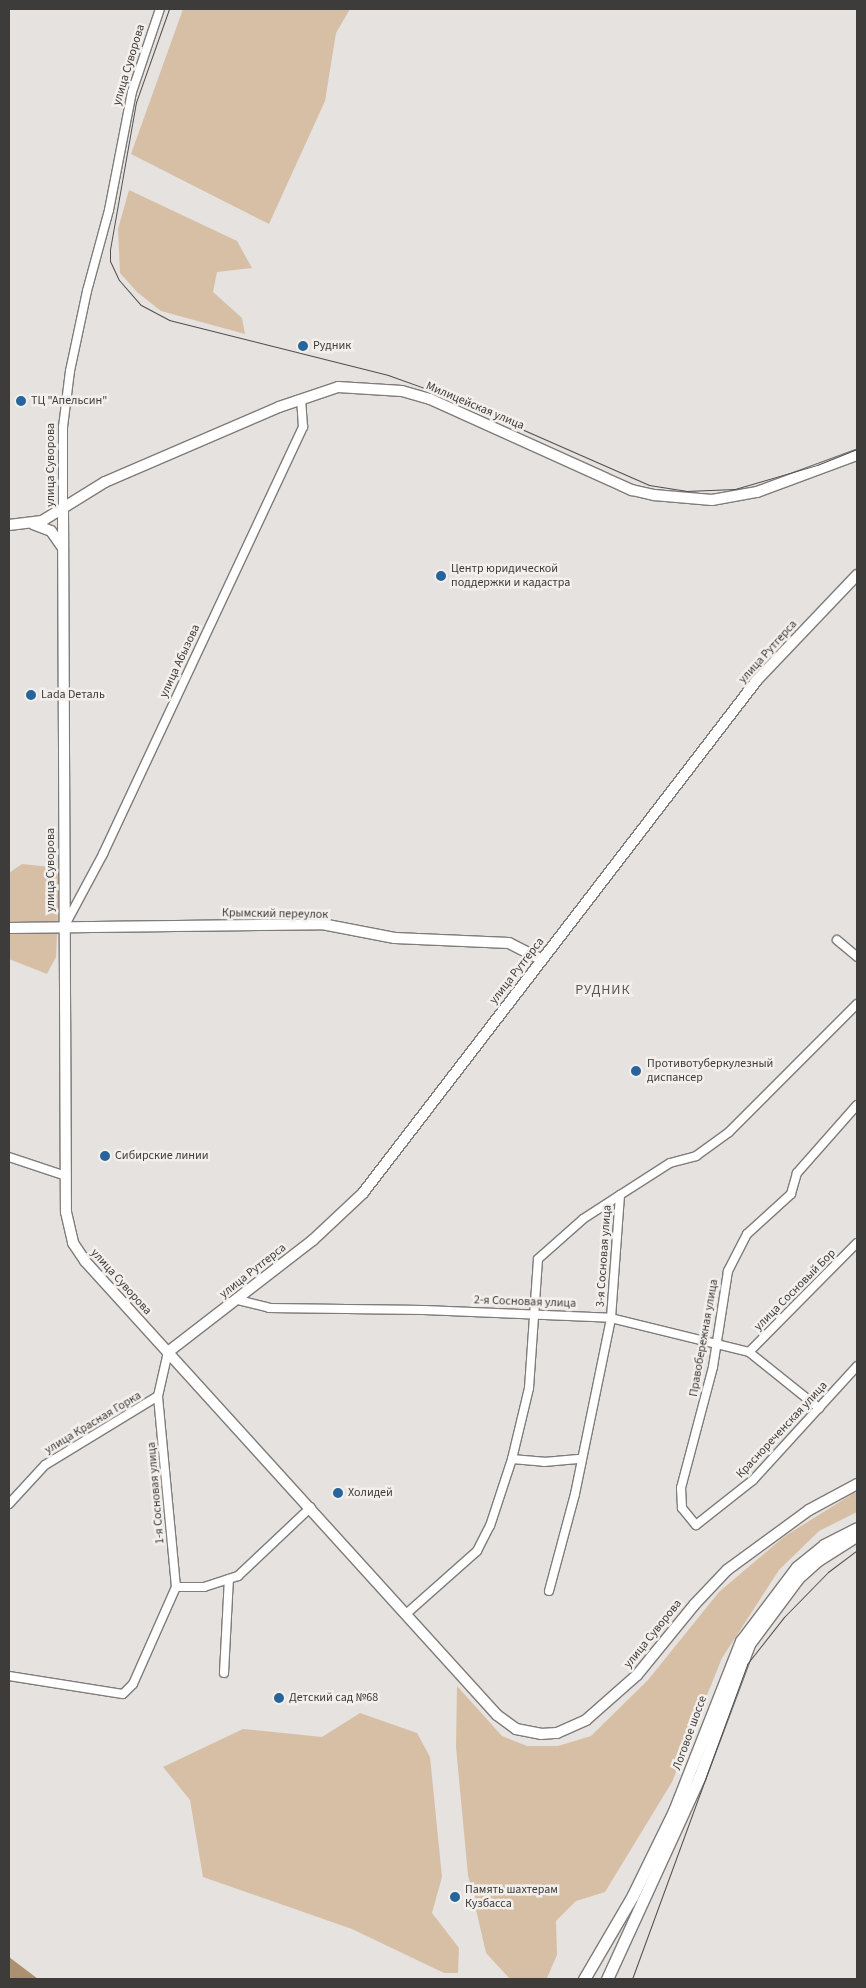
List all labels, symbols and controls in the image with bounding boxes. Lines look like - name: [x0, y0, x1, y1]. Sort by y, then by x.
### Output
- street label: улица Суворова: [110, 23, 148, 107]
- place label: Рудник: [313, 339, 351, 353]
- marker: Рудник: [297, 340, 309, 352]
- street label: Милицейская улица: [424, 379, 526, 433]
- place label: ТЦ "Апельсин": [31, 394, 107, 408]
- marker: ТЦ "Апельсин": [15, 395, 27, 407]
- street label: улица Суворова: [44, 423, 58, 507]
- place label: Центр юридической поддержки и кадастра: [451, 562, 570, 590]
- marker: Центр юридической поддержки и кадастра: [435, 570, 447, 582]
- street label: улица Рутгерса: [736, 617, 800, 687]
- street label: улица Абызова: [157, 622, 203, 700]
- place label: Lada Dеталь: [41, 688, 105, 702]
- marker: Lada Dеталь: [25, 689, 37, 701]
- street label: улица Суворова: [44, 828, 58, 912]
- street label: Крымский переулок: [222, 906, 328, 922]
- street label: улица Рутгерса: [487, 935, 547, 1007]
- district label: РУДНИК: [575, 982, 631, 998]
- place label: Противотуберкулезный диспансер: [647, 1057, 773, 1085]
- marker: Противотуберкулезный диспансер: [629, 1064, 643, 1078]
- place label: Сибирские линии: [115, 1149, 209, 1163]
- marker: Сибирские линии: [99, 1150, 111, 1162]
- street label: 3-я Сосновая улица: [593, 1204, 615, 1308]
- street label: улица Рутгерса: [217, 1241, 289, 1301]
- street label: улица Суворова: [88, 1246, 154, 1318]
- street label: улица Сосновый Бор: [751, 1246, 839, 1334]
- street label: Правобережная улица: [687, 1278, 721, 1398]
- street label: 2-я Сосновая улица: [474, 1293, 576, 1311]
- street label: Краснореченская улица: [733, 1379, 831, 1481]
- street label: улица Красная Горка: [42, 1389, 144, 1457]
- street label: 1-я Сосновая улица: [144, 1441, 168, 1545]
- place label: Холидей: [348, 1486, 393, 1500]
- marker: Холидей: [332, 1487, 344, 1499]
- street label: улица Суворова: [621, 1597, 685, 1671]
- place label: Детский сад №68: [289, 1691, 378, 1705]
- marker: Детский сад №68: [273, 1692, 285, 1704]
- street label: Логовое шоссе: [670, 1694, 710, 1772]
- place label: Память шахтерам Кузбасса: [465, 1883, 558, 1911]
- marker: Память шахтерам Кузбасса: [449, 1891, 461, 1903]

